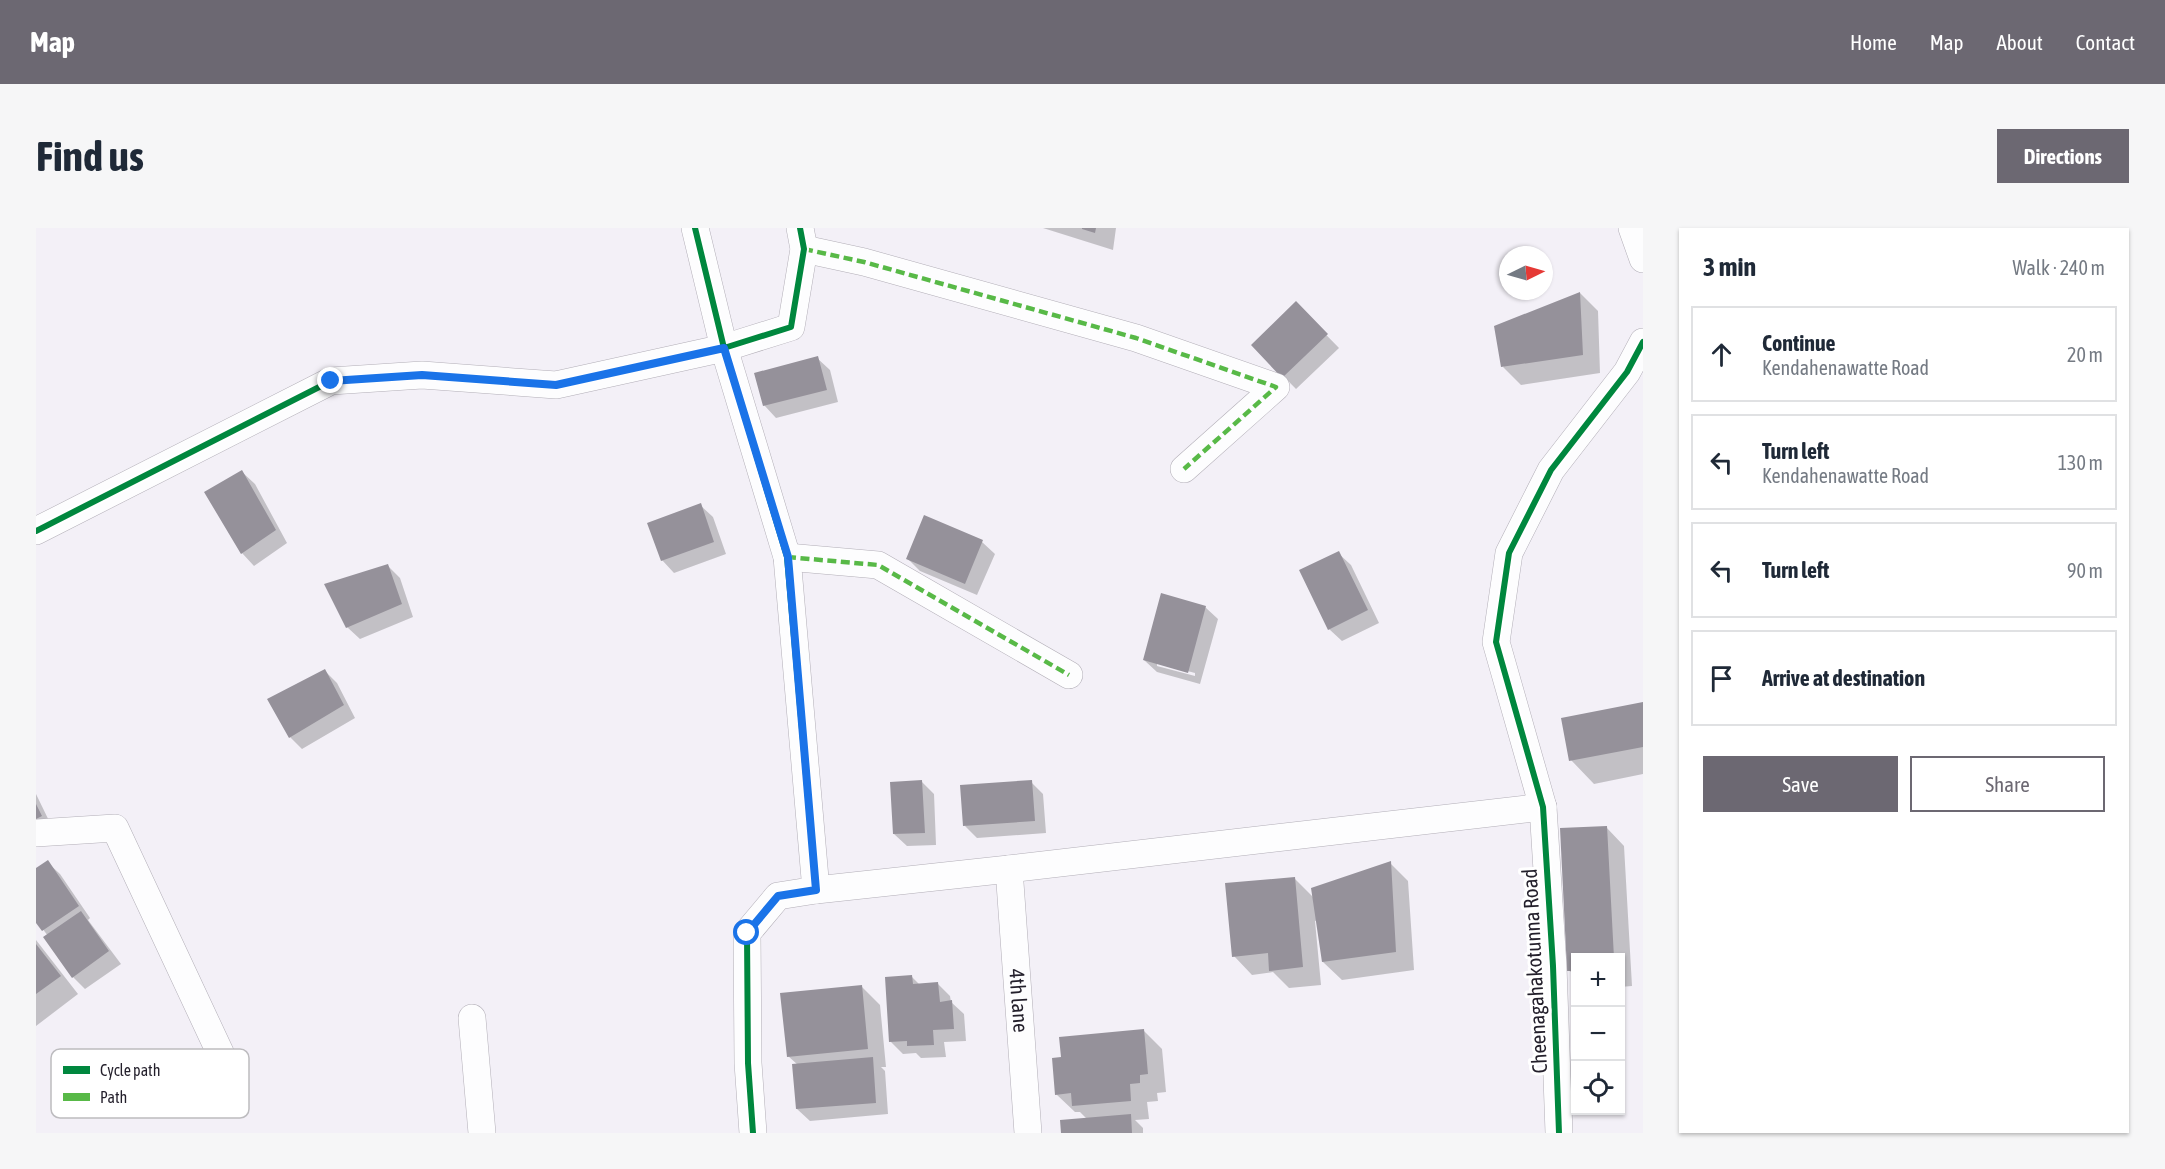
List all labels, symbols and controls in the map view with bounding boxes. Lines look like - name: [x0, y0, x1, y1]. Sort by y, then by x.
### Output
- text: Map: [30, 26, 75, 58]
- text: Home: [1850, 30, 1897, 54]
- text: Map: [1930, 30, 1964, 54]
- text: About: [1997, 30, 2043, 54]
- text: Contact: [2076, 30, 2135, 54]
- button: Directions: [1997, 129, 2129, 183]
- text: Find us: [36, 132, 144, 180]
- north arrow: [1499, 246, 1553, 300]
- text: 3 min: [1703, 252, 1756, 282]
- text: Walk · 240 m: [2013, 256, 2105, 279]
- text: Continue: [1762, 330, 1836, 356]
- icon: ahead: [1705, 338, 1738, 371]
- text: 20 m: [2067, 343, 2103, 366]
- text: Kendahenawatte Road: [1762, 356, 1929, 379]
- route end: [317, 367, 343, 393]
- text: Turn left: [1762, 438, 1829, 464]
- icon: left: [1705, 446, 1738, 479]
- text: 130 m: [2058, 451, 2103, 474]
- text: Kendahenawatte Road: [1762, 464, 1929, 487]
- icon: left: [1705, 554, 1738, 587]
- text: Turn left: [1762, 557, 1829, 583]
- text: 90 m: [2067, 559, 2103, 582]
- icon: arrive: [1705, 662, 1738, 695]
- text: Arrive at destination: [1762, 665, 1925, 691]
- button: Save: [1703, 756, 1898, 812]
- button: Share: [1910, 756, 2105, 812]
- street label: Cheenagahakotunna Road: [1517, 868, 1551, 1074]
- route start: [733, 919, 759, 945]
- map controls: [1571, 953, 1625, 1115]
- button: +: [1571, 953, 1625, 1007]
- street label: 4th lane: [1005, 968, 1034, 1033]
- button: −: [1571, 1007, 1625, 1061]
- legend: [51, 1049, 249, 1118]
- text: Cycle path: [100, 1061, 160, 1080]
- button: locate: [1571, 1061, 1625, 1115]
- text: Path: [100, 1088, 127, 1106]

